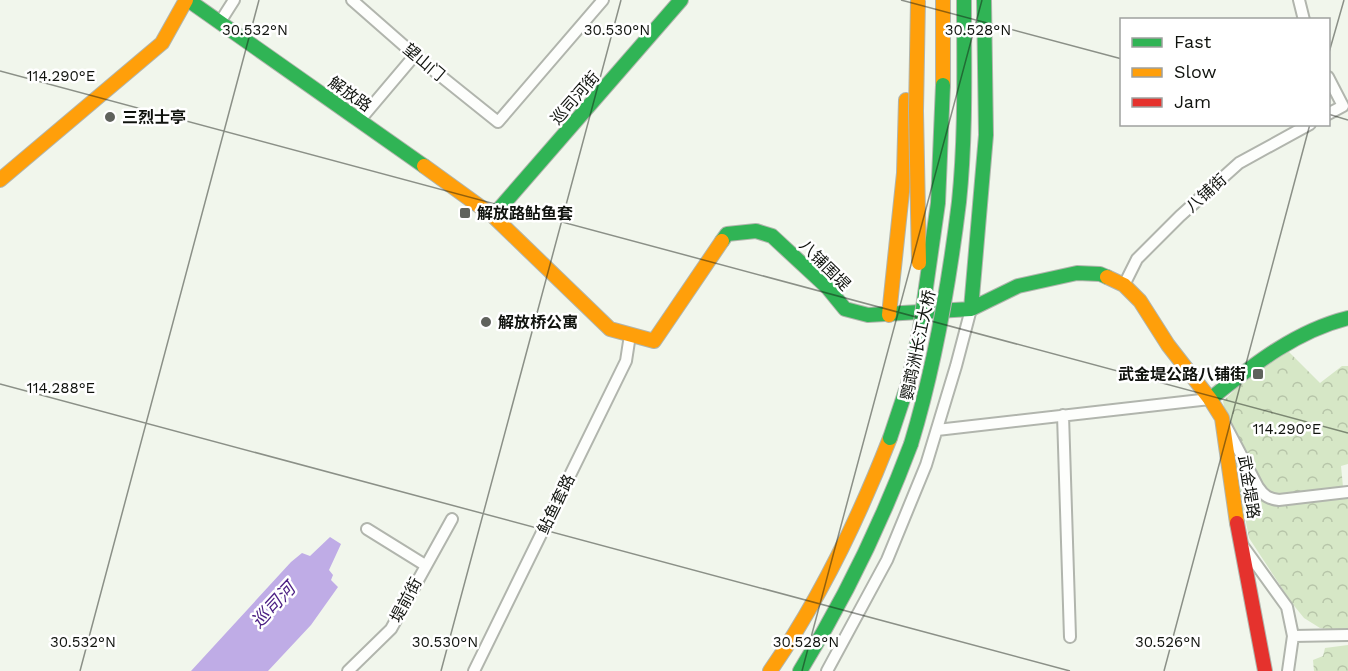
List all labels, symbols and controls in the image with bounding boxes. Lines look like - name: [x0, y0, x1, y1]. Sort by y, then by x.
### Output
- legend: [1120, 18, 1330, 126]
- text: 30.532°N: [222, 21, 288, 39]
- text: 30.530°N: [584, 21, 650, 39]
- text: 30.528°N: [945, 21, 1011, 39]
- text: Fast: [1174, 31, 1212, 52]
- street label: 望山门: [400, 39, 448, 85]
- text: Slow: [1174, 61, 1217, 82]
- text: 114.290°E: [27, 67, 95, 85]
- street label: 巡司河街: [547, 68, 603, 128]
- street label: 解放路: [325, 72, 375, 116]
- text: Jam: [1174, 91, 1211, 112]
- place label: 三烈士亭: [122, 108, 186, 127]
- marker: 三烈士亭: [103, 110, 117, 124]
- street label: 八铺街: [1182, 170, 1230, 216]
- place label: 解放路鲇鱼套: [477, 204, 573, 223]
- marker: 解放路鲇鱼套: [458, 206, 472, 220]
- street label: 八铺围堤: [796, 236, 854, 294]
- street label: 鹦鹉洲长江大桥: [897, 288, 939, 402]
- place label: 解放桥公寓: [498, 313, 578, 332]
- marker: 解放桥公寓: [479, 315, 493, 329]
- place label: 武金堤公路八铺街: [1118, 365, 1246, 384]
- marker: 武金堤公路八铺街: [1251, 367, 1265, 381]
- text: 114.288°E: [27, 379, 95, 397]
- text: 114.290°E: [1253, 420, 1321, 438]
- street label: 武金堤路: [1235, 454, 1263, 520]
- street label: 鲇鱼套路: [533, 471, 579, 537]
- street label: 堤前街: [386, 574, 426, 626]
- water label: 巡司河: [247, 576, 301, 632]
- text: 30.532°N: [50, 633, 116, 651]
- text: 30.530°N: [412, 633, 478, 651]
- text: 30.528°N: [773, 633, 839, 651]
- text: 30.526°N: [1135, 633, 1201, 651]

